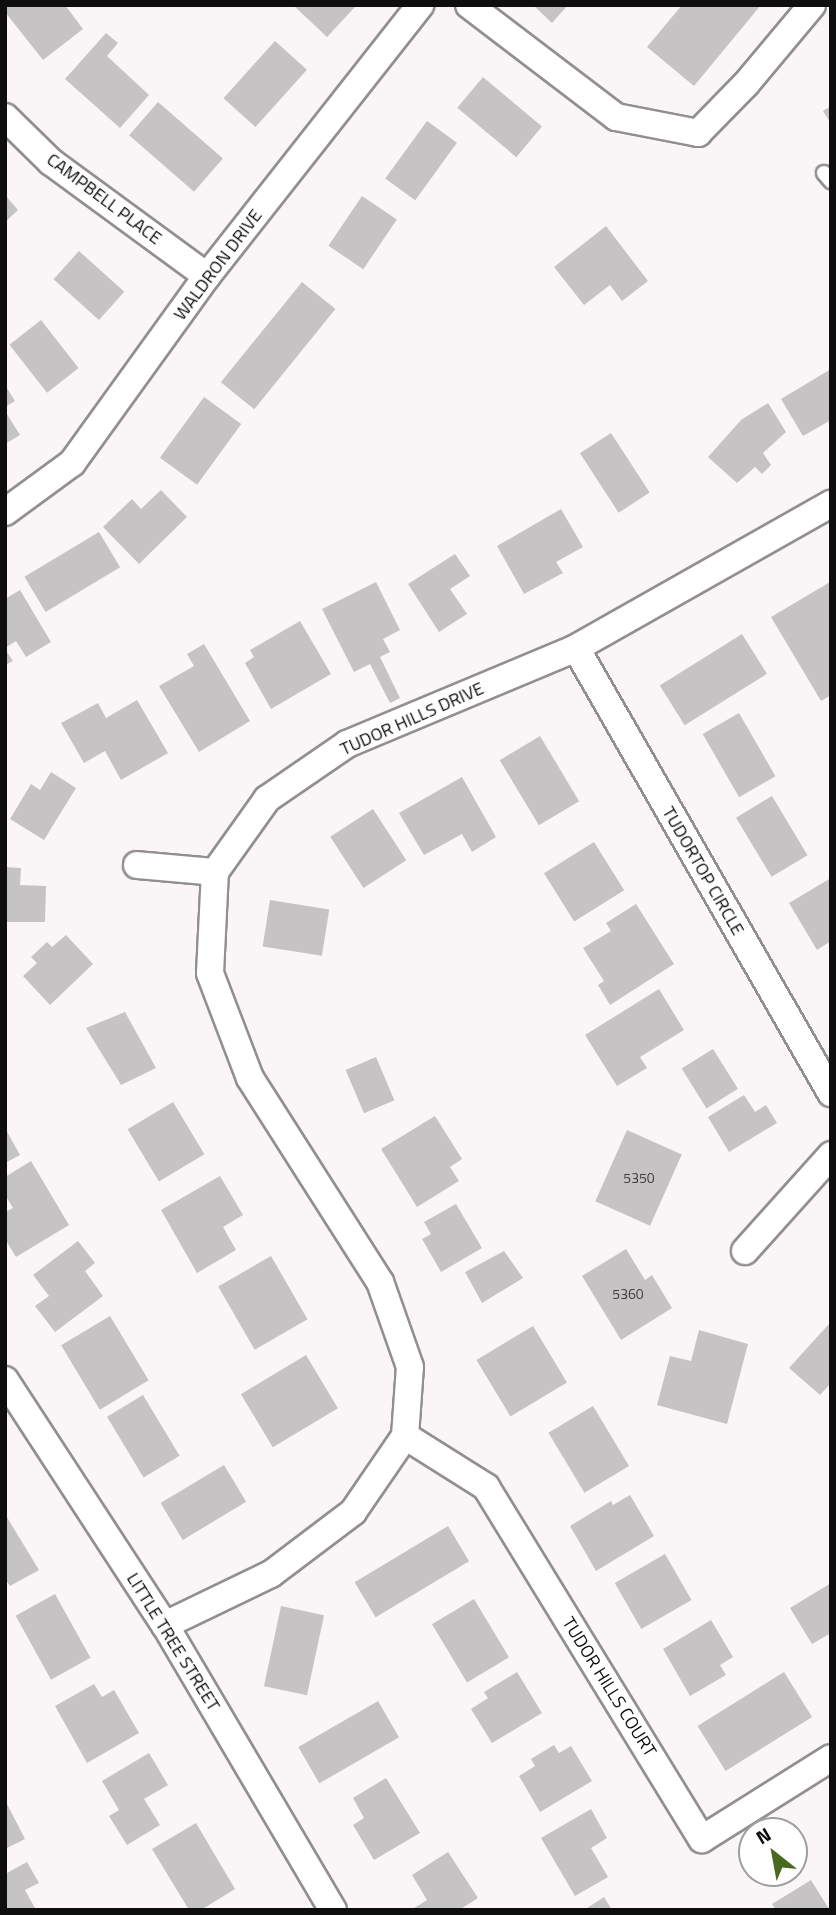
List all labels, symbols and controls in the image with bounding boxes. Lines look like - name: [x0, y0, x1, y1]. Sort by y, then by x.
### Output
- street label: CAMPBELL PLACE: [42, 149, 166, 249]
- street label: WALDRON DRIVE: [169, 205, 267, 325]
- street label: TUDOR HILLS DRIVE: [337, 678, 487, 760]
- street label: TUDORTOP CIRCLE: [657, 803, 749, 939]
- house number: 5350: [623, 1170, 655, 1186]
- house number: 5360: [612, 1286, 644, 1302]
- street label: LITTLE TREE STREET: [122, 1569, 224, 1715]
- street label: TUDOR HILLS COURT: [557, 1613, 661, 1761]
- north arrow: [738, 1817, 808, 1887]
- text: N: [750, 1819, 776, 1851]

